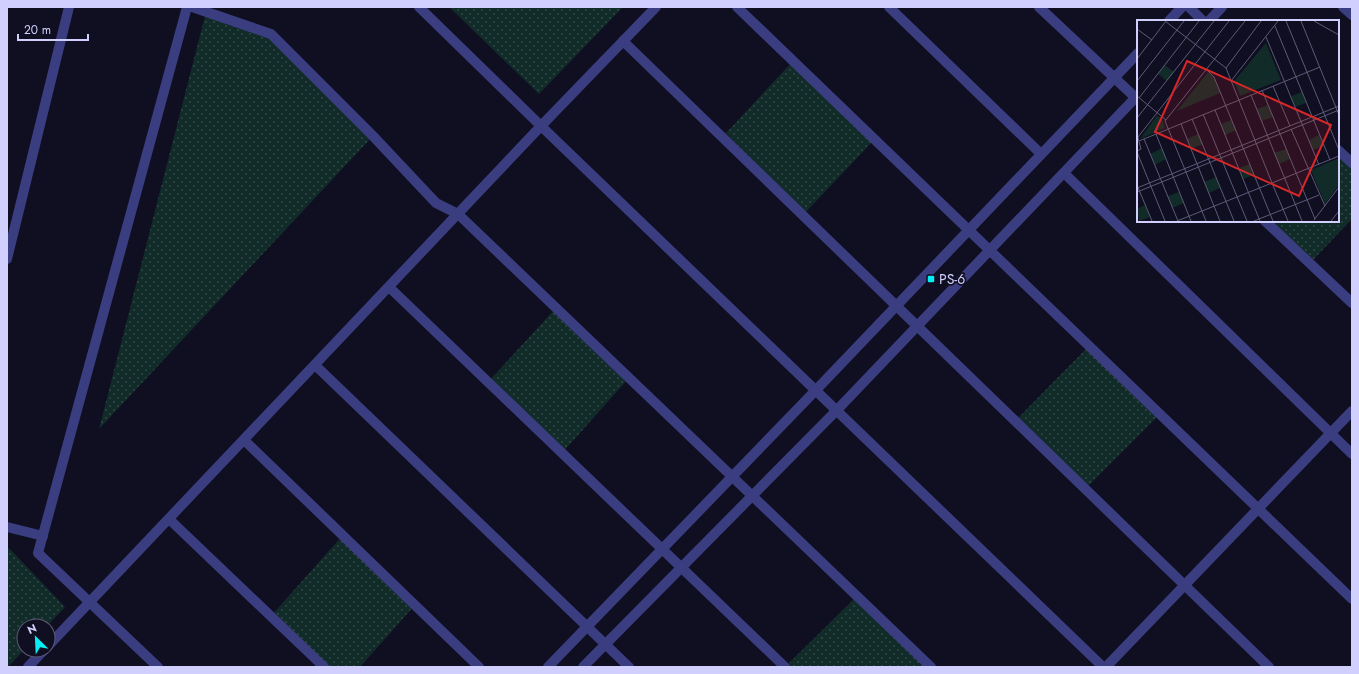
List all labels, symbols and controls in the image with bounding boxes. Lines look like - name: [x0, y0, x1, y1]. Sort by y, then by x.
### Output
- scale bar: [18, 16, 88, 42]
- inset map: [1137, 20, 1339, 222]
- text: 20 m: [24, 21, 51, 39]
- place label: PS-6: [939, 269, 965, 289]
- marker: PS-6: [926, 274, 936, 284]
- north arrow: [16, 618, 56, 658]
- text: N: [25, 620, 39, 638]

